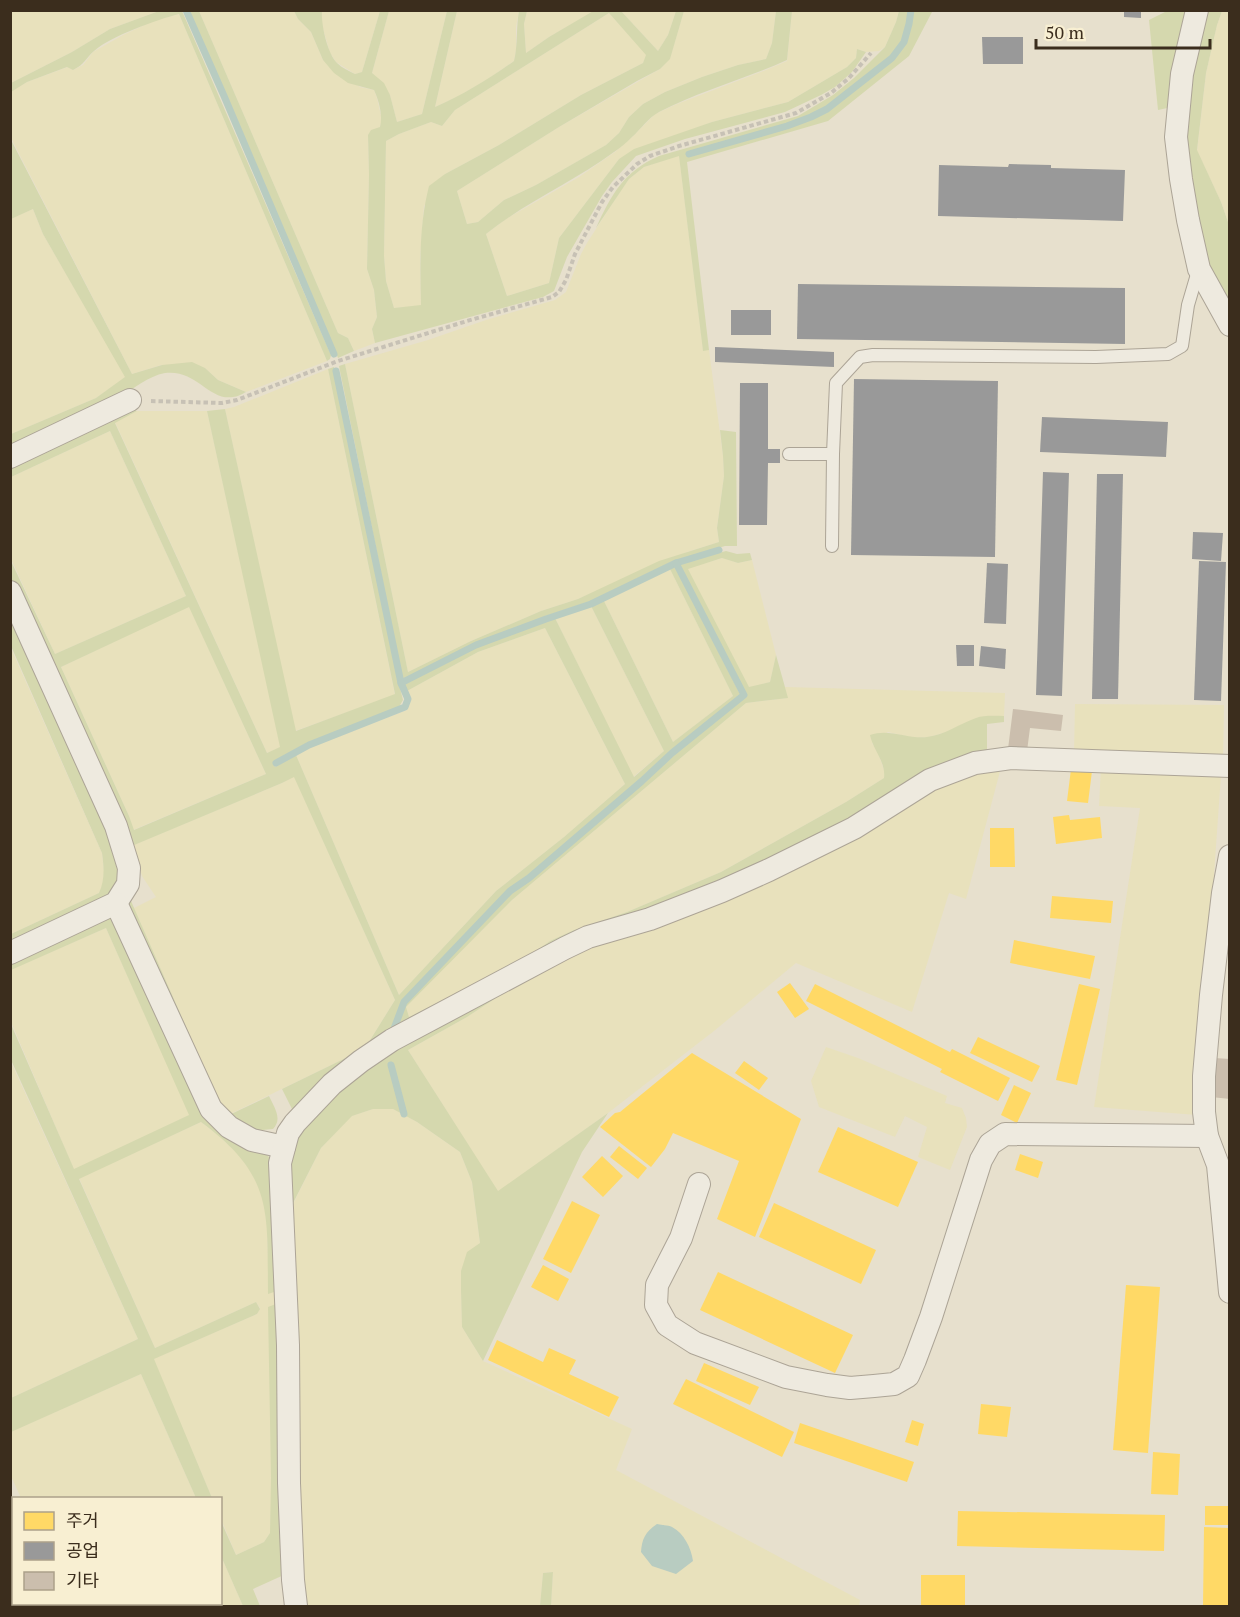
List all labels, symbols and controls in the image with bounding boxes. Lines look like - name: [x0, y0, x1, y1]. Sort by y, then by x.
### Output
- scale bar: [1036, 12, 1210, 50]
- text: 50 m: [1045, 20, 1085, 44]
- legend: [12, 1497, 222, 1605]
- text: 주거: [66, 1508, 99, 1532]
- text: 공업: [66, 1538, 99, 1562]
- text: 기타: [66, 1568, 100, 1592]

